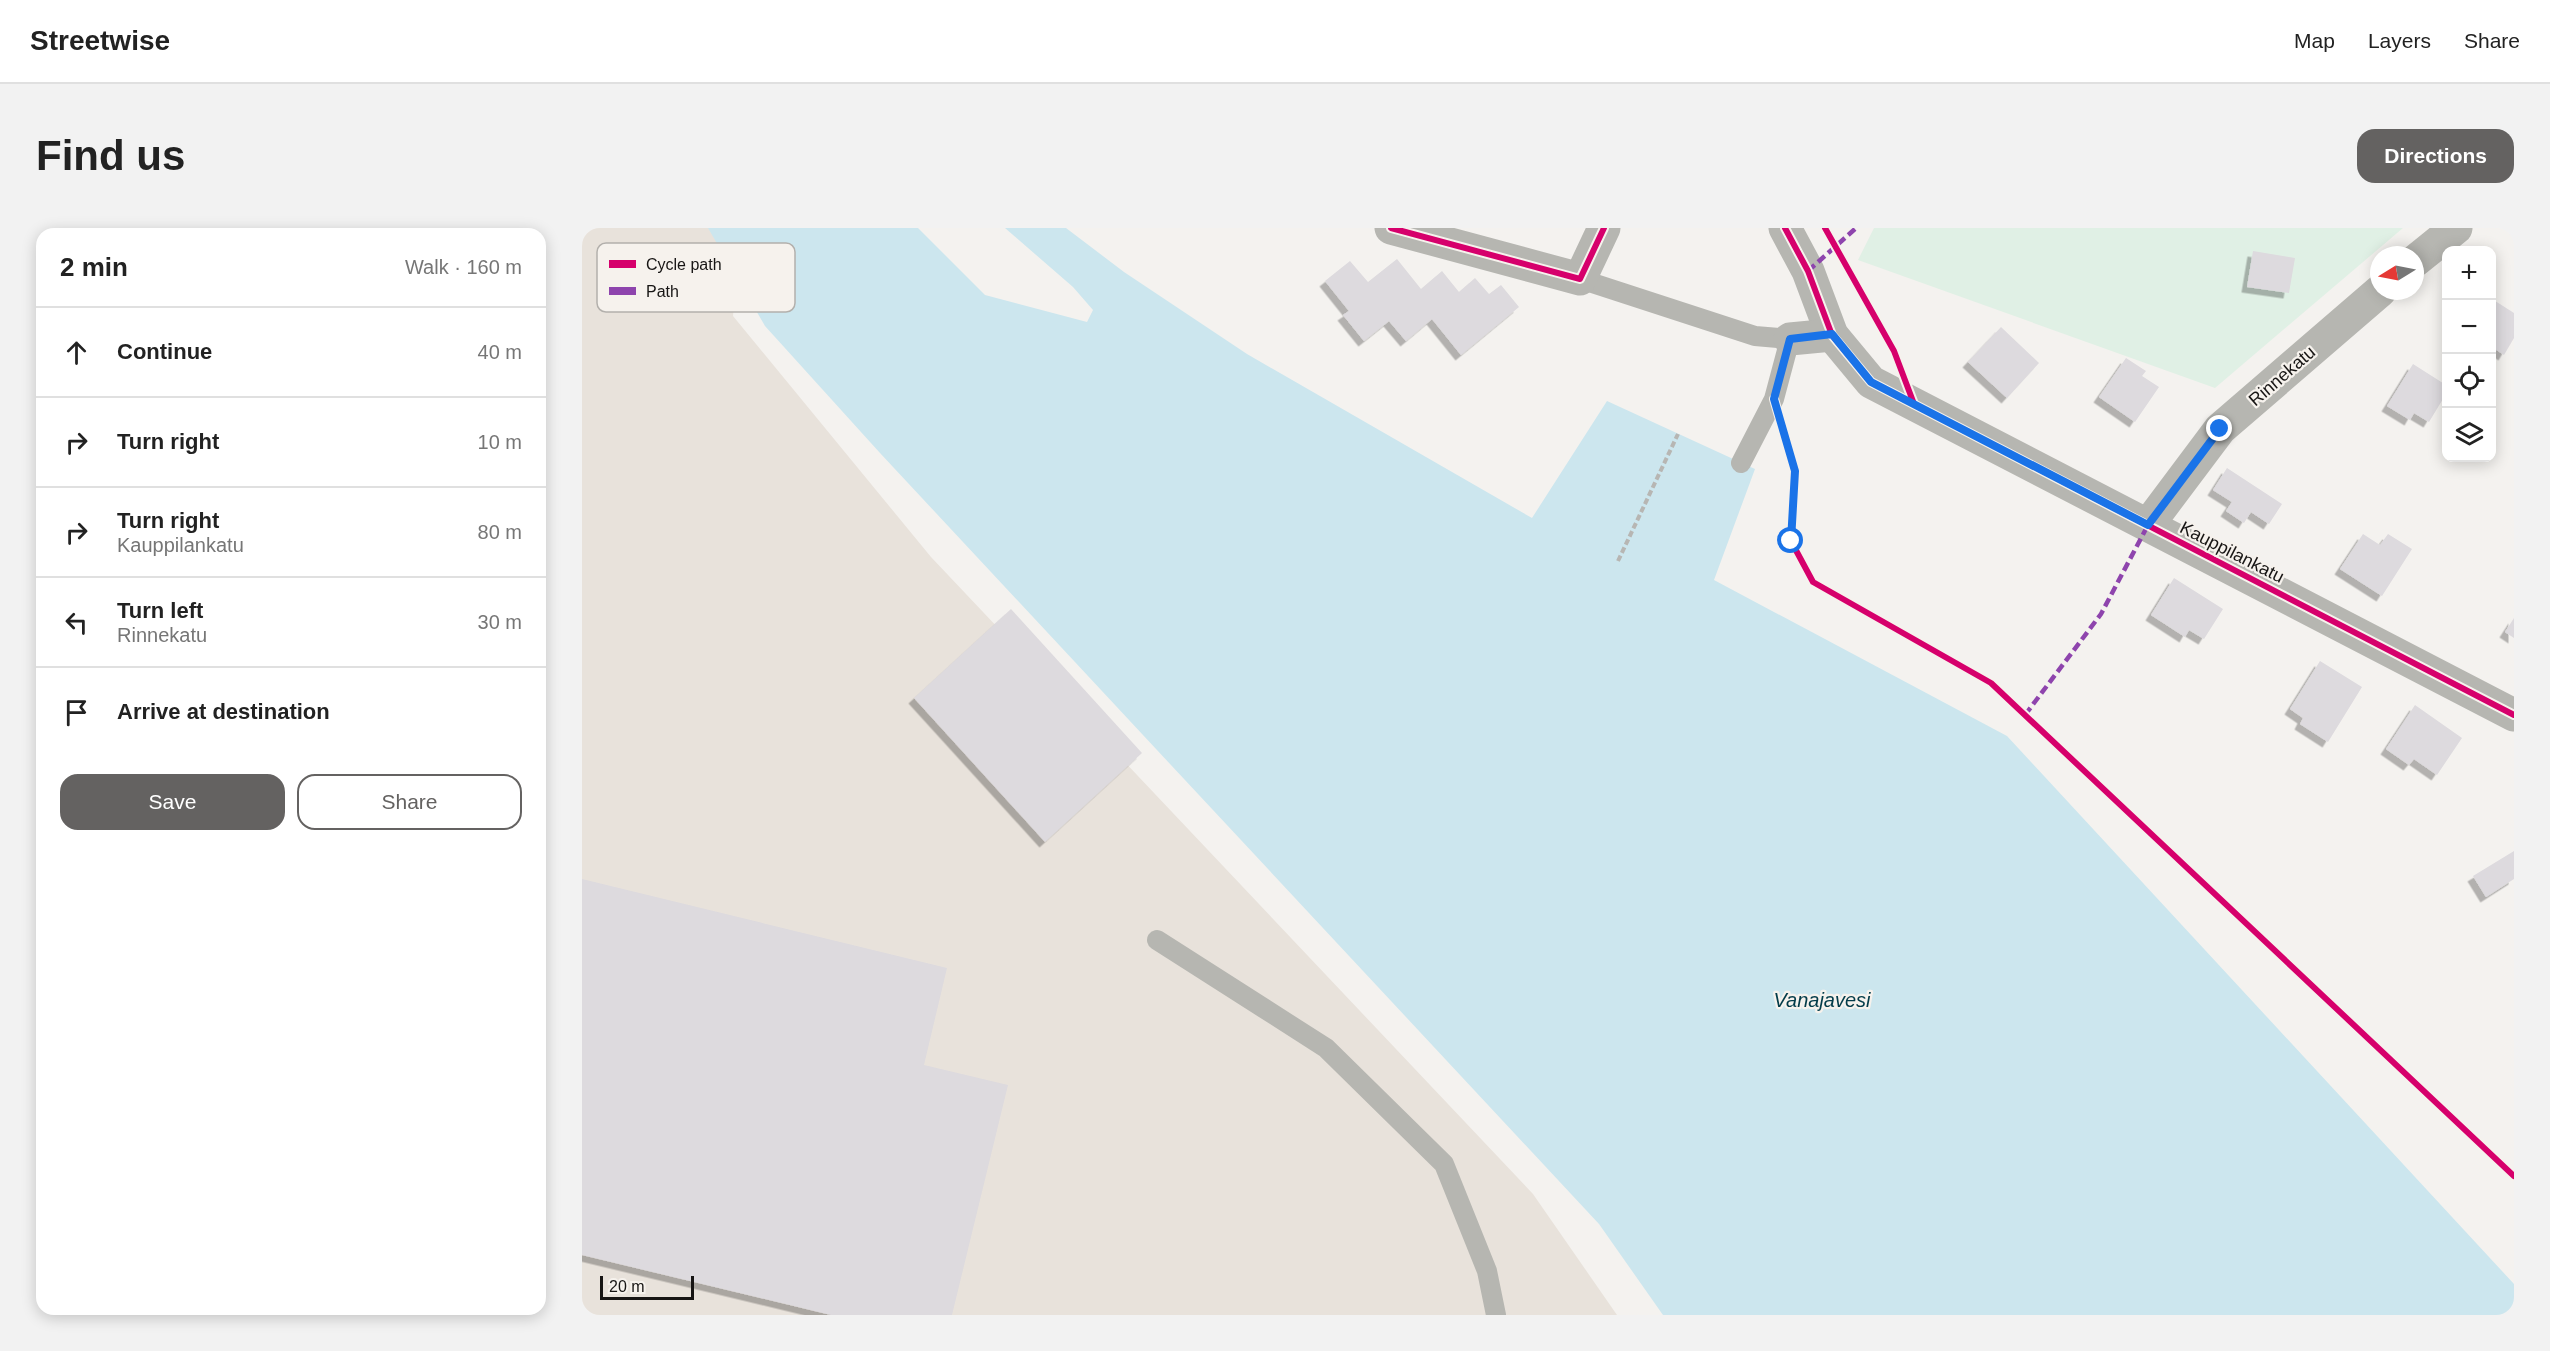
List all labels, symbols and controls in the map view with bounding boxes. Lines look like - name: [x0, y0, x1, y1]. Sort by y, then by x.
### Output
- text: Streetwise: [30, 25, 170, 56]
- text: Map: [2294, 29, 2335, 52]
- text: Layers: [2368, 29, 2431, 52]
- text: Share: [2464, 29, 2520, 52]
- button: Directions: [2357, 129, 2514, 183]
- text: Find us: [36, 132, 185, 179]
- legend: [597, 243, 795, 312]
- north arrow: [2370, 246, 2424, 300]
- map controls: [2442, 246, 2496, 462]
- button: +: [2442, 246, 2496, 300]
- text: 2 min: [60, 252, 128, 282]
- text: Walk · 160 m: [405, 256, 522, 278]
- text: Cycle path: [646, 256, 722, 273]
- text: Path: [646, 283, 679, 300]
- button: −: [2442, 300, 2496, 354]
- icon: ahead: [60, 336, 93, 369]
- text: Continue: [117, 339, 212, 364]
- text: 40 m: [478, 341, 522, 363]
- street label: Rinnekatu: [2245, 342, 2319, 410]
- button: locate: [2442, 354, 2496, 408]
- button: layers: [2442, 408, 2496, 462]
- route end: [2206, 415, 2232, 441]
- icon: right: [60, 426, 93, 459]
- text: Turn right: [117, 429, 219, 454]
- text: 10 m: [478, 431, 522, 453]
- text: Turn right: [117, 508, 219, 533]
- icon: right: [60, 516, 93, 549]
- street label: Kauppilankatu: [2177, 517, 2287, 587]
- text: 80 m: [478, 521, 522, 543]
- route start: [1777, 527, 1803, 553]
- text: Kauppilankatu: [117, 534, 244, 556]
- text: Turn left: [117, 598, 203, 623]
- icon: left: [60, 606, 93, 639]
- text: 30 m: [478, 611, 522, 633]
- text: Rinnekatu: [117, 624, 207, 646]
- icon: arrive: [60, 696, 93, 729]
- text: Arrive at destination: [117, 699, 330, 724]
- button: Save: [60, 774, 285, 830]
- button: Share: [297, 774, 522, 830]
- water label: Vanajavesi: [1773, 989, 1871, 1011]
- scale bar: [600, 1273, 694, 1300]
- text: 20 m: [609, 1278, 645, 1295]

